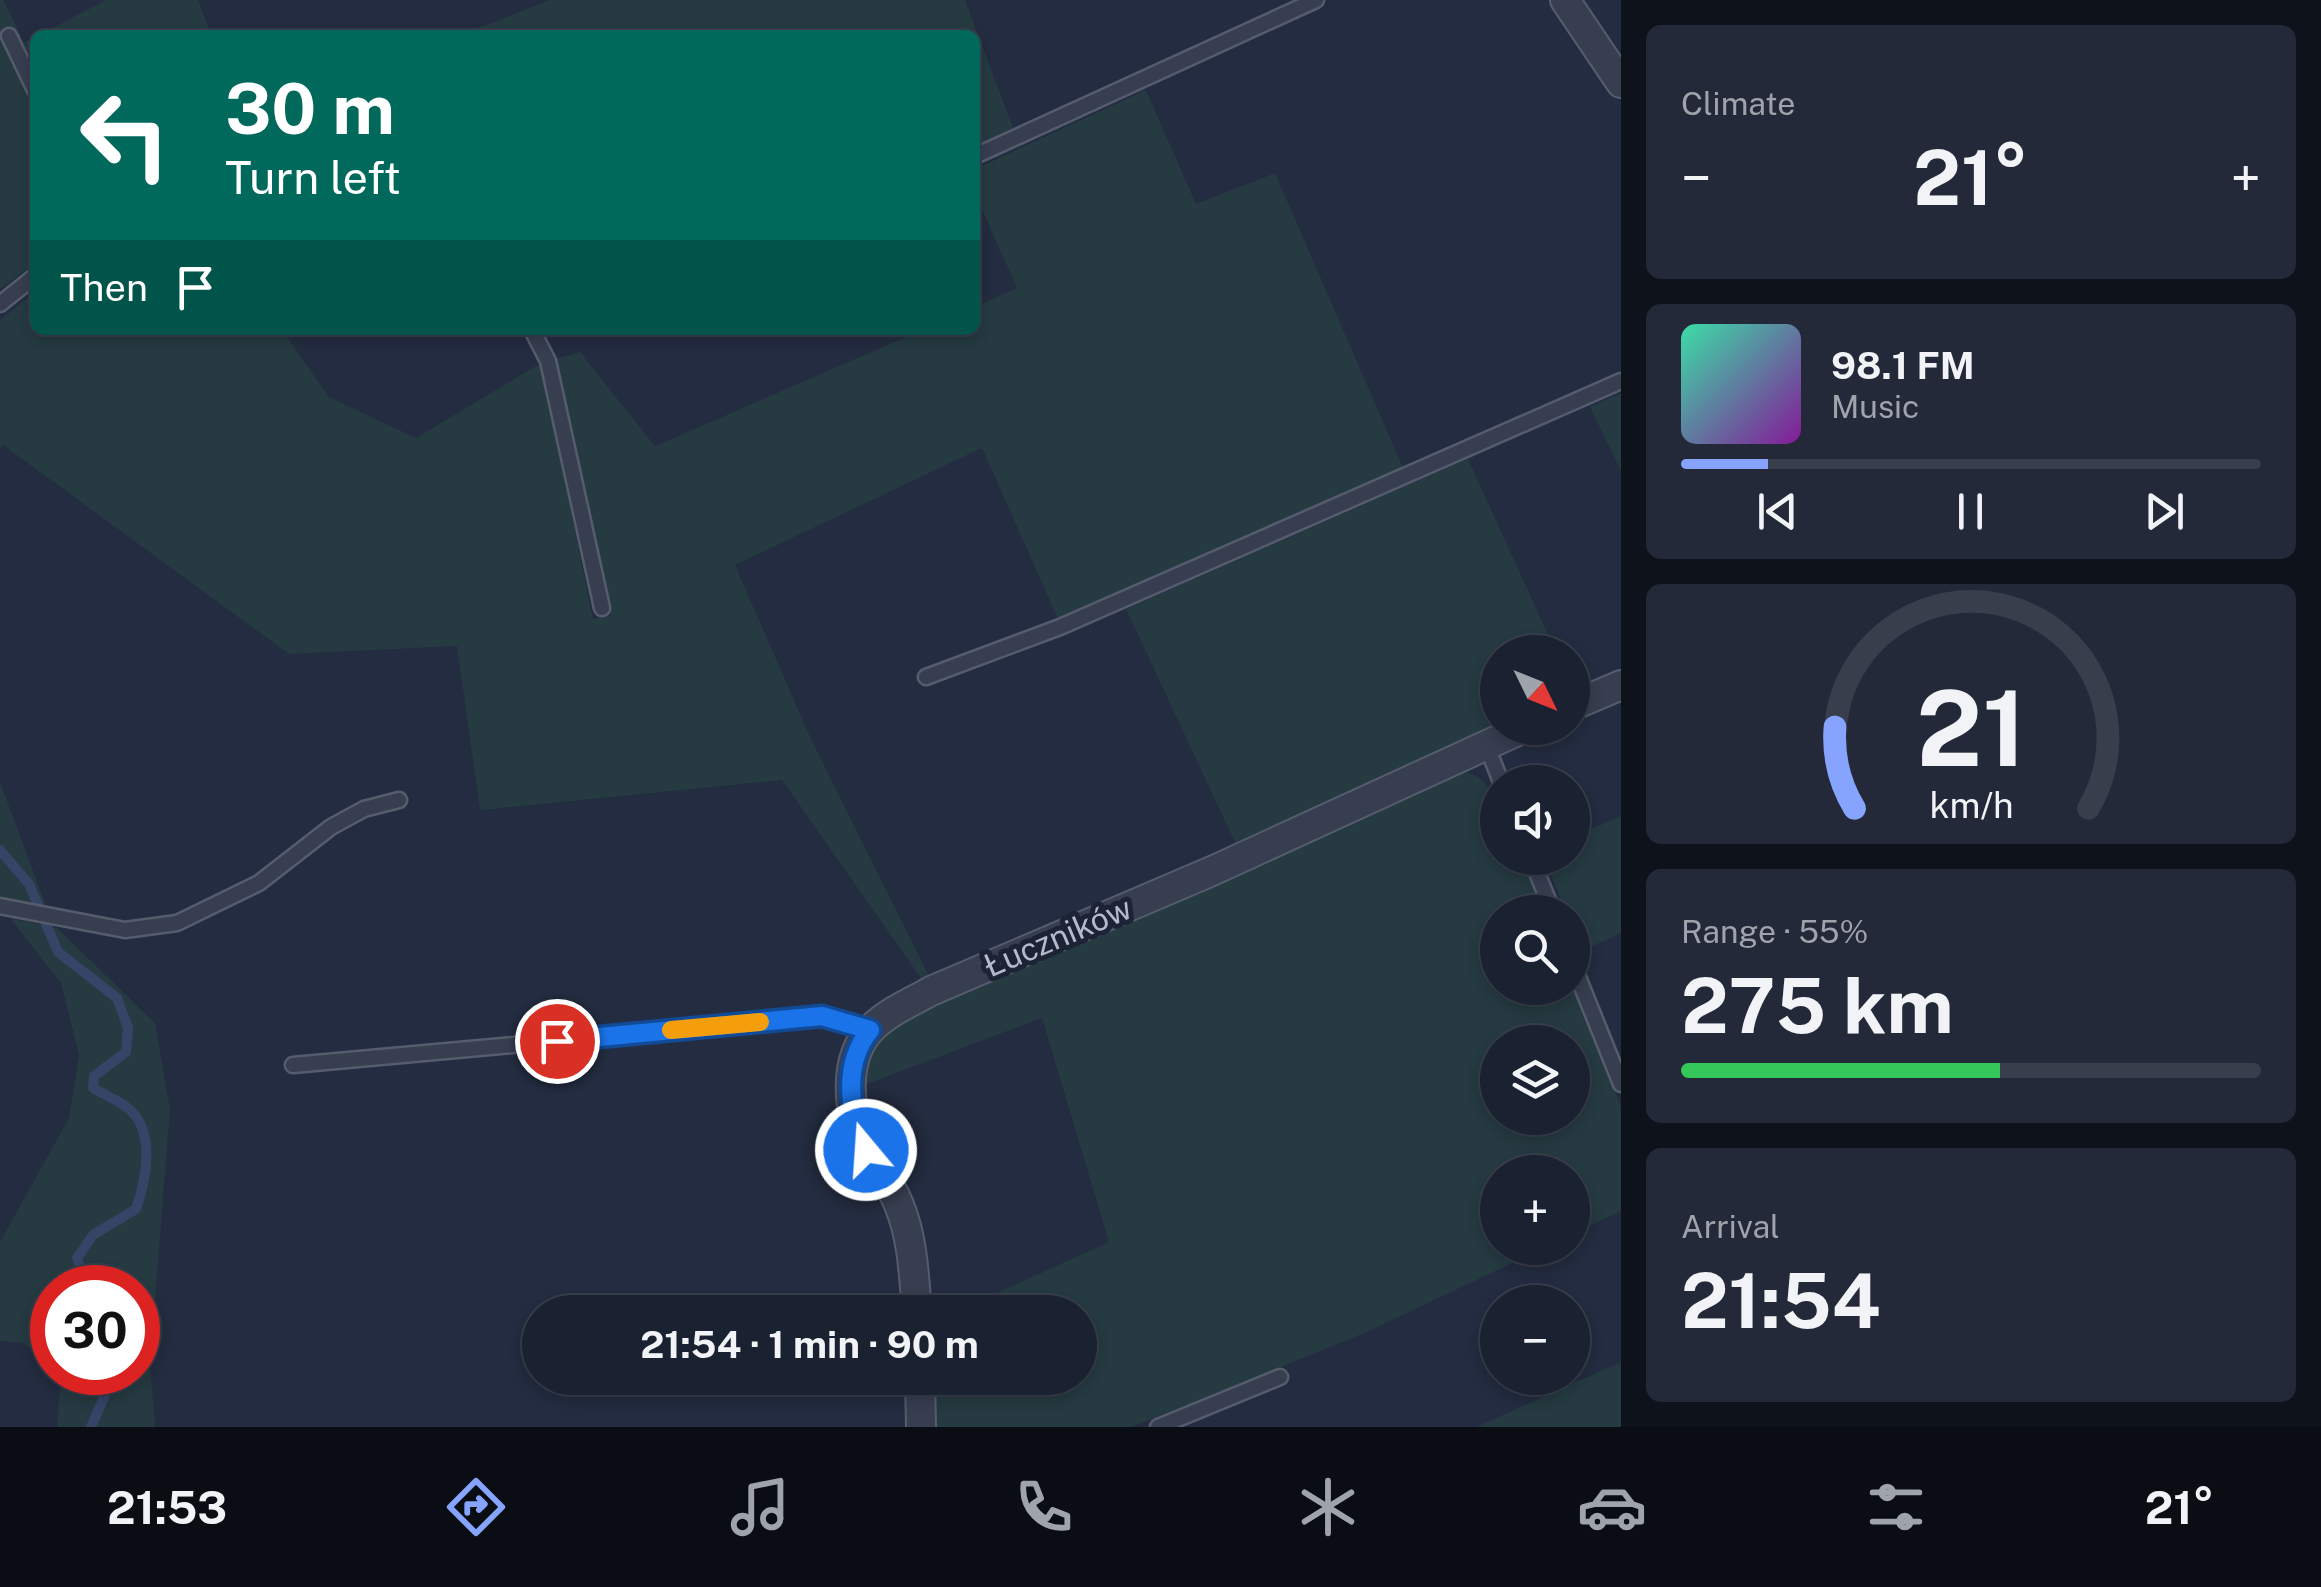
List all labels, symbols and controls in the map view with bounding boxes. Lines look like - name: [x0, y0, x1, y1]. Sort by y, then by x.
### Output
- text: 30 m: [225, 67, 395, 150]
- icon: left: [60, 70, 190, 200]
- text: Climate: [1681, 85, 1795, 122]
- text: 21°: [1913, 134, 2029, 222]
- text: −: [1681, 146, 1712, 210]
- text: +: [2231, 146, 2261, 210]
- text: Turn left: [225, 151, 401, 204]
- icon: arrive: [168, 260, 223, 315]
- text: Then: [60, 265, 148, 310]
- text: 98.1 FM: [1831, 343, 1975, 388]
- text: Music: [1831, 388, 1919, 425]
- icon: previous: [1750, 484, 1805, 539]
- icon: pause: [1943, 484, 1998, 539]
- icon: next: [2137, 484, 2192, 539]
- north arrow: [1480, 635, 1590, 745]
- map controls: [1480, 635, 1590, 1395]
- text: 21: [1916, 667, 2026, 789]
- button: sound: [1480, 765, 1590, 875]
- text: km/h: [1929, 784, 2013, 826]
- street label: Łuczników: [979, 889, 1137, 984]
- button: search: [1480, 895, 1590, 1005]
- text: Range · 55%: [1681, 913, 1868, 950]
- text: 275 km: [1681, 962, 1954, 1050]
- pin: [515, 999, 600, 1084]
- icon: arrive: [530, 1014, 585, 1069]
- button: layers: [1480, 1025, 1590, 1135]
- position arrow: [814, 1098, 918, 1202]
- button: +: [1480, 1155, 1590, 1265]
- text: Arrival: [1681, 1208, 1780, 1245]
- text: 21:54: [1681, 1257, 1881, 1345]
- speed limit sign: 30: [30, 1265, 160, 1395]
- button: −: [1480, 1285, 1590, 1395]
- text: 21:54 · 1 min · 90 m: [640, 1322, 979, 1367]
- icon: directions: [441, 1472, 511, 1542]
- icon: music: [725, 1472, 795, 1542]
- icon: phone: [1009, 1472, 1079, 1542]
- icon: climate: [1293, 1472, 1363, 1542]
- icon: car: [1577, 1472, 1647, 1542]
- icon: filters: [1861, 1472, 1931, 1542]
- text: 21:53: [107, 1481, 227, 1534]
- text: 21°: [2145, 1481, 2214, 1534]

